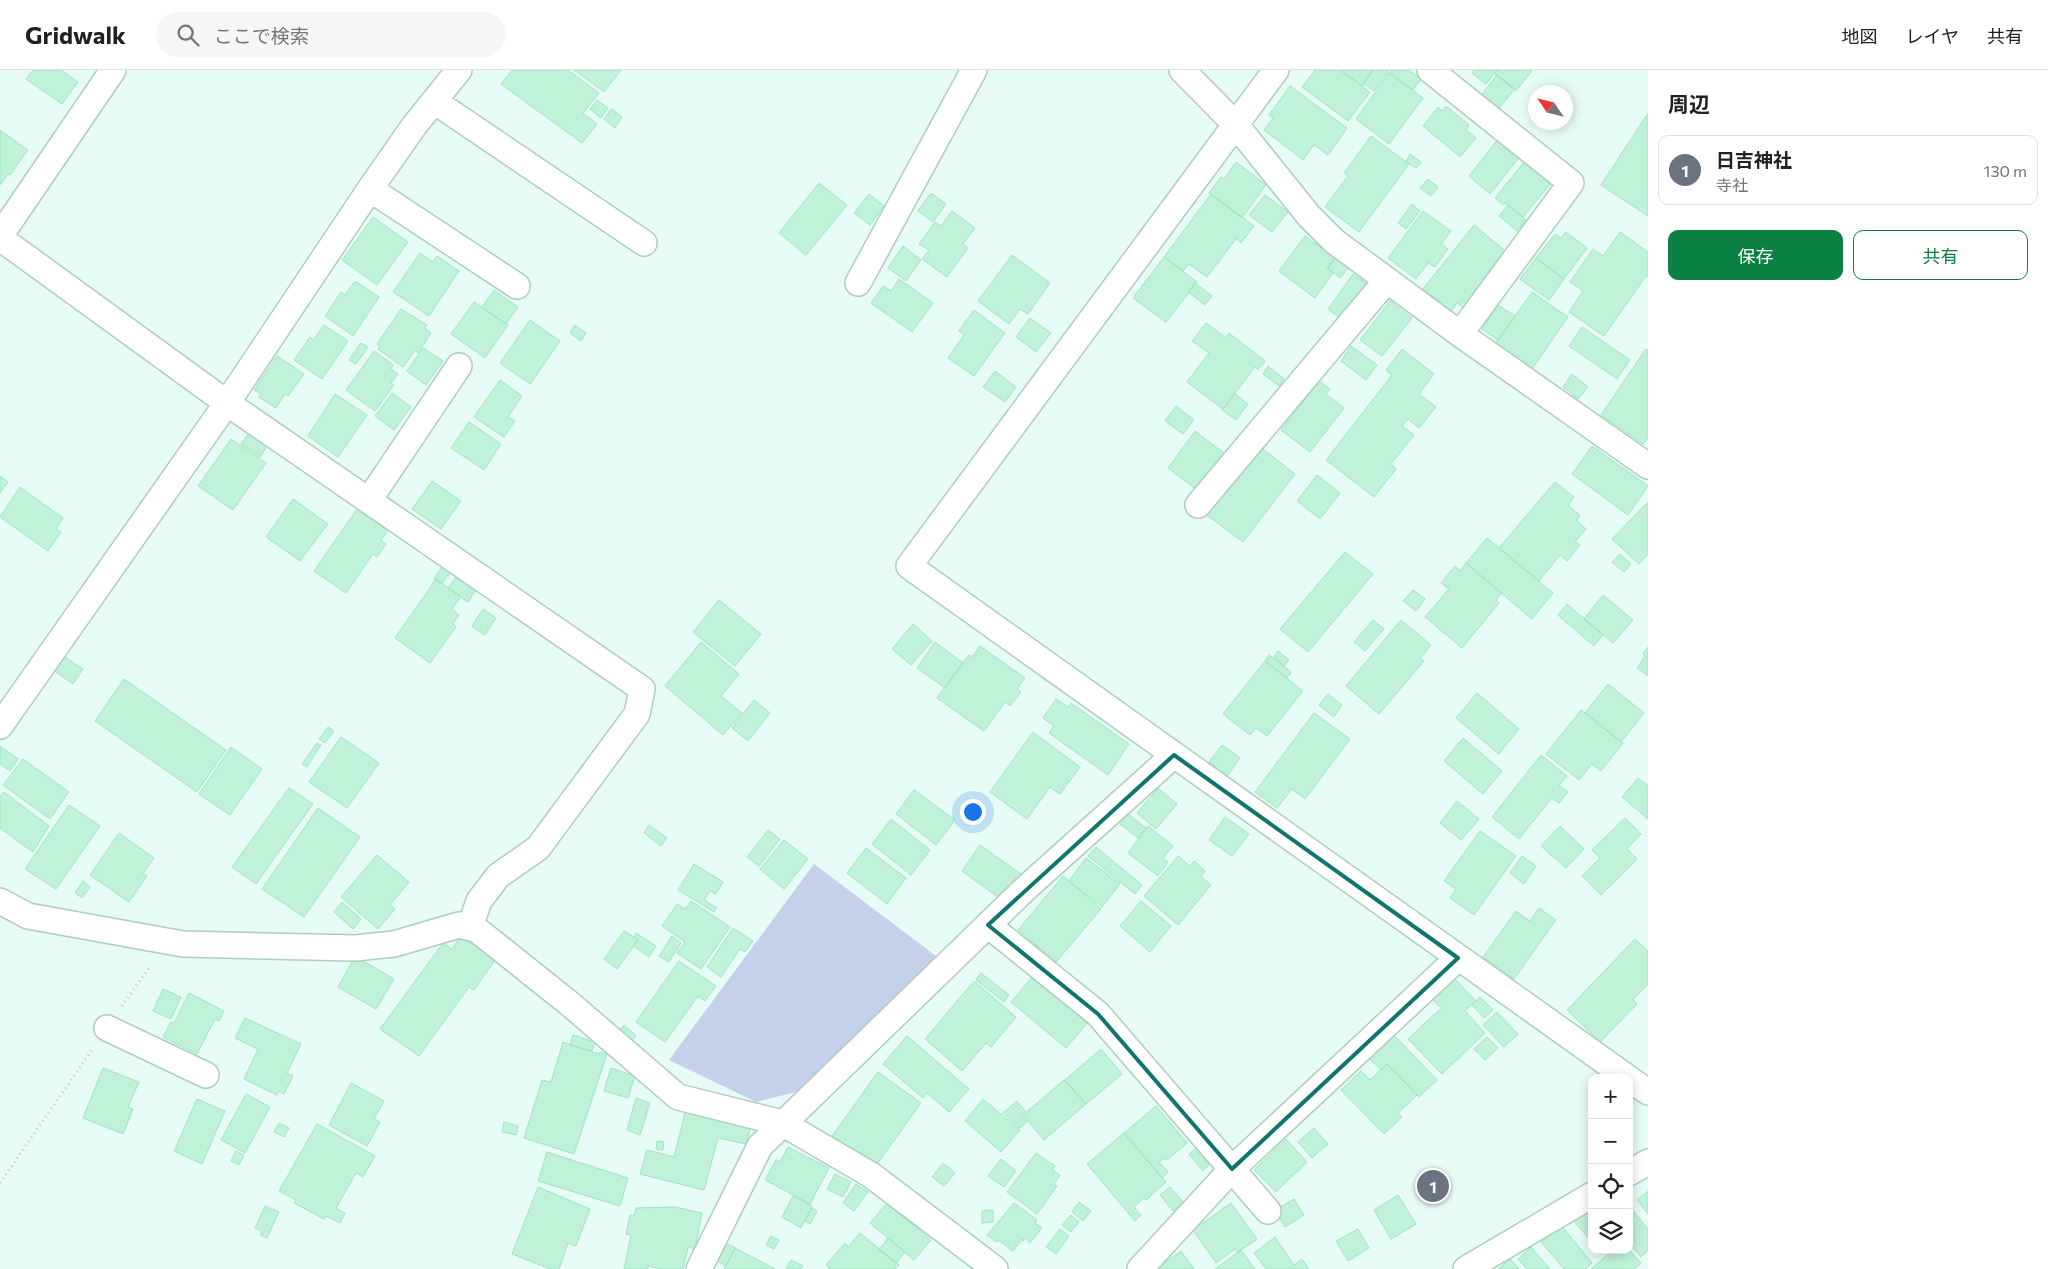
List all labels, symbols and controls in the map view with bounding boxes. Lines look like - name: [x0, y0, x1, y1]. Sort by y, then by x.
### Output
- search box: [156, 12, 506, 57]
- text: Gridwalk: [25, 20, 126, 49]
- icon: search: [174, 21, 202, 49]
- text: ここで検索: [214, 24, 309, 47]
- text: 地図: [1842, 25, 1878, 47]
- text: レイヤ: [1906, 25, 1959, 47]
- text: 共有: [1987, 25, 2023, 47]
- north arrow: [1528, 85, 1573, 130]
- text: 周辺: [1668, 91, 1710, 116]
- text: 日吉神社: [1716, 148, 1792, 171]
- text: 1: [1681, 161, 1689, 180]
- text: 130 m: [1984, 161, 2027, 180]
- text: 寺社: [1716, 175, 1748, 194]
- button: 保存: [1668, 230, 1843, 280]
- button: 共有: [1853, 230, 2028, 280]
- your location: [960, 799, 986, 825]
- map controls: [1588, 1074, 1633, 1254]
- button: +: [1588, 1074, 1633, 1119]
- button: −: [1588, 1119, 1633, 1164]
- button: locate: [1588, 1164, 1633, 1209]
- pin: 1: [1417, 1167, 1449, 1205]
- button: layers: [1588, 1209, 1633, 1254]

